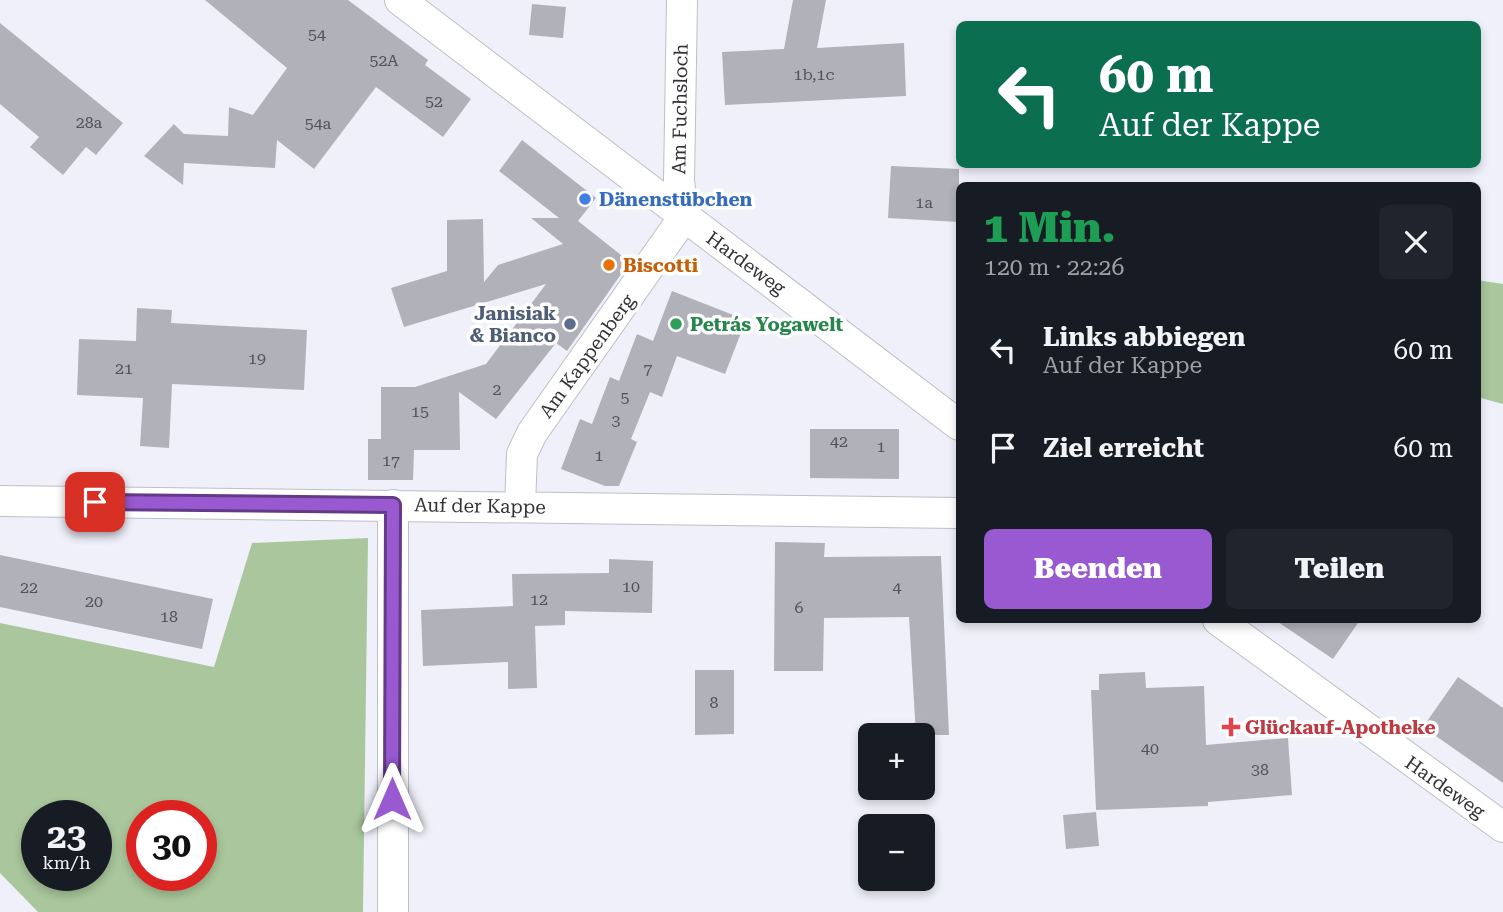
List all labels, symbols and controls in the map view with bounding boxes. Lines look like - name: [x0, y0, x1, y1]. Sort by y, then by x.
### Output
- house number: 54: [308, 25, 326, 44]
- street label: Am Fuchsloch: [667, 43, 693, 175]
- text: 60 m: [1099, 47, 1214, 104]
- icon: left: [984, 49, 1075, 140]
- house number: 52A: [369, 51, 399, 70]
- house number: 1b,1c: [794, 65, 834, 84]
- house number: 52: [425, 92, 443, 111]
- text: Auf der Kappe: [1099, 106, 1320, 144]
- house number: 28a: [76, 113, 103, 132]
- house number: 54a: [305, 114, 332, 133]
- place label: Dänenstübchen: [599, 188, 753, 211]
- marker: Dänenstübchen: [577, 191, 593, 207]
- house number: 1a: [915, 193, 933, 212]
- text: 1 Min.: [984, 203, 1116, 252]
- button: close: [1379, 205, 1453, 279]
- street label: Hardeweg: [702, 227, 790, 300]
- place label: Biscotti: [623, 254, 698, 277]
- text: 120 m · 22:26: [984, 254, 1124, 281]
- marker: Biscotti: [601, 257, 617, 273]
- street label: Am Kappenberg: [534, 289, 640, 422]
- place label: Janisiak & Bianco: [469, 302, 556, 347]
- place label: Petra´s Yogawelt: [690, 313, 843, 336]
- marker: Janisiak & Bianco: [562, 316, 578, 332]
- marker: Petra´s Yogawelt: [668, 316, 684, 332]
- text: Links abbiegen: [1043, 322, 1246, 352]
- icon: left: [984, 331, 1022, 369]
- text: 60 m: [1394, 335, 1453, 365]
- house number: 19: [248, 349, 266, 368]
- text: Auf der Kappe: [1043, 352, 1202, 379]
- house number: 21: [115, 359, 133, 378]
- house number: 7: [644, 359, 653, 378]
- house number: 2: [493, 380, 502, 399]
- house number: 5: [621, 388, 630, 407]
- house number: 15: [411, 402, 429, 421]
- house number: 3: [612, 411, 621, 430]
- icon: arrive: [984, 429, 1022, 467]
- house number: 42: [830, 432, 848, 451]
- text: Ziel erreicht: [1043, 433, 1204, 463]
- text: 60 m: [1394, 433, 1453, 463]
- house number: 1: [877, 437, 886, 456]
- house number: 1: [595, 446, 604, 465]
- house number: 17: [382, 451, 400, 470]
- pin: [65, 472, 125, 532]
- icon: arrive: [76, 483, 114, 521]
- street label: Auf der Kappe: [414, 493, 546, 519]
- button: Beenden: [984, 529, 1212, 609]
- button: Teilen: [1226, 529, 1453, 609]
- house number: 10: [622, 577, 640, 596]
- house number: 22: [20, 578, 38, 597]
- house number: 4: [893, 578, 902, 597]
- house number: 12: [530, 590, 548, 609]
- house number: 20: [85, 592, 103, 611]
- house number: 6: [795, 598, 804, 617]
- house number: 18: [160, 607, 178, 626]
- house number: 8: [710, 693, 719, 712]
- place label: Glückauf-Apotheke: [1245, 716, 1436, 739]
- marker: Glückauf-Apotheke: [1223, 719, 1239, 735]
- map controls: [858, 723, 935, 891]
- button: +: [858, 723, 935, 800]
- house number: 40: [1141, 739, 1159, 758]
- street label: Hardeweg: [1401, 751, 1490, 823]
- house number: 38: [1251, 760, 1269, 779]
- position arrow: [355, 762, 429, 836]
- speed limit sign: 30: [126, 800, 217, 891]
- button: −: [858, 814, 935, 891]
- text: 23: [47, 816, 86, 857]
- text: km/h: [42, 852, 91, 873]

